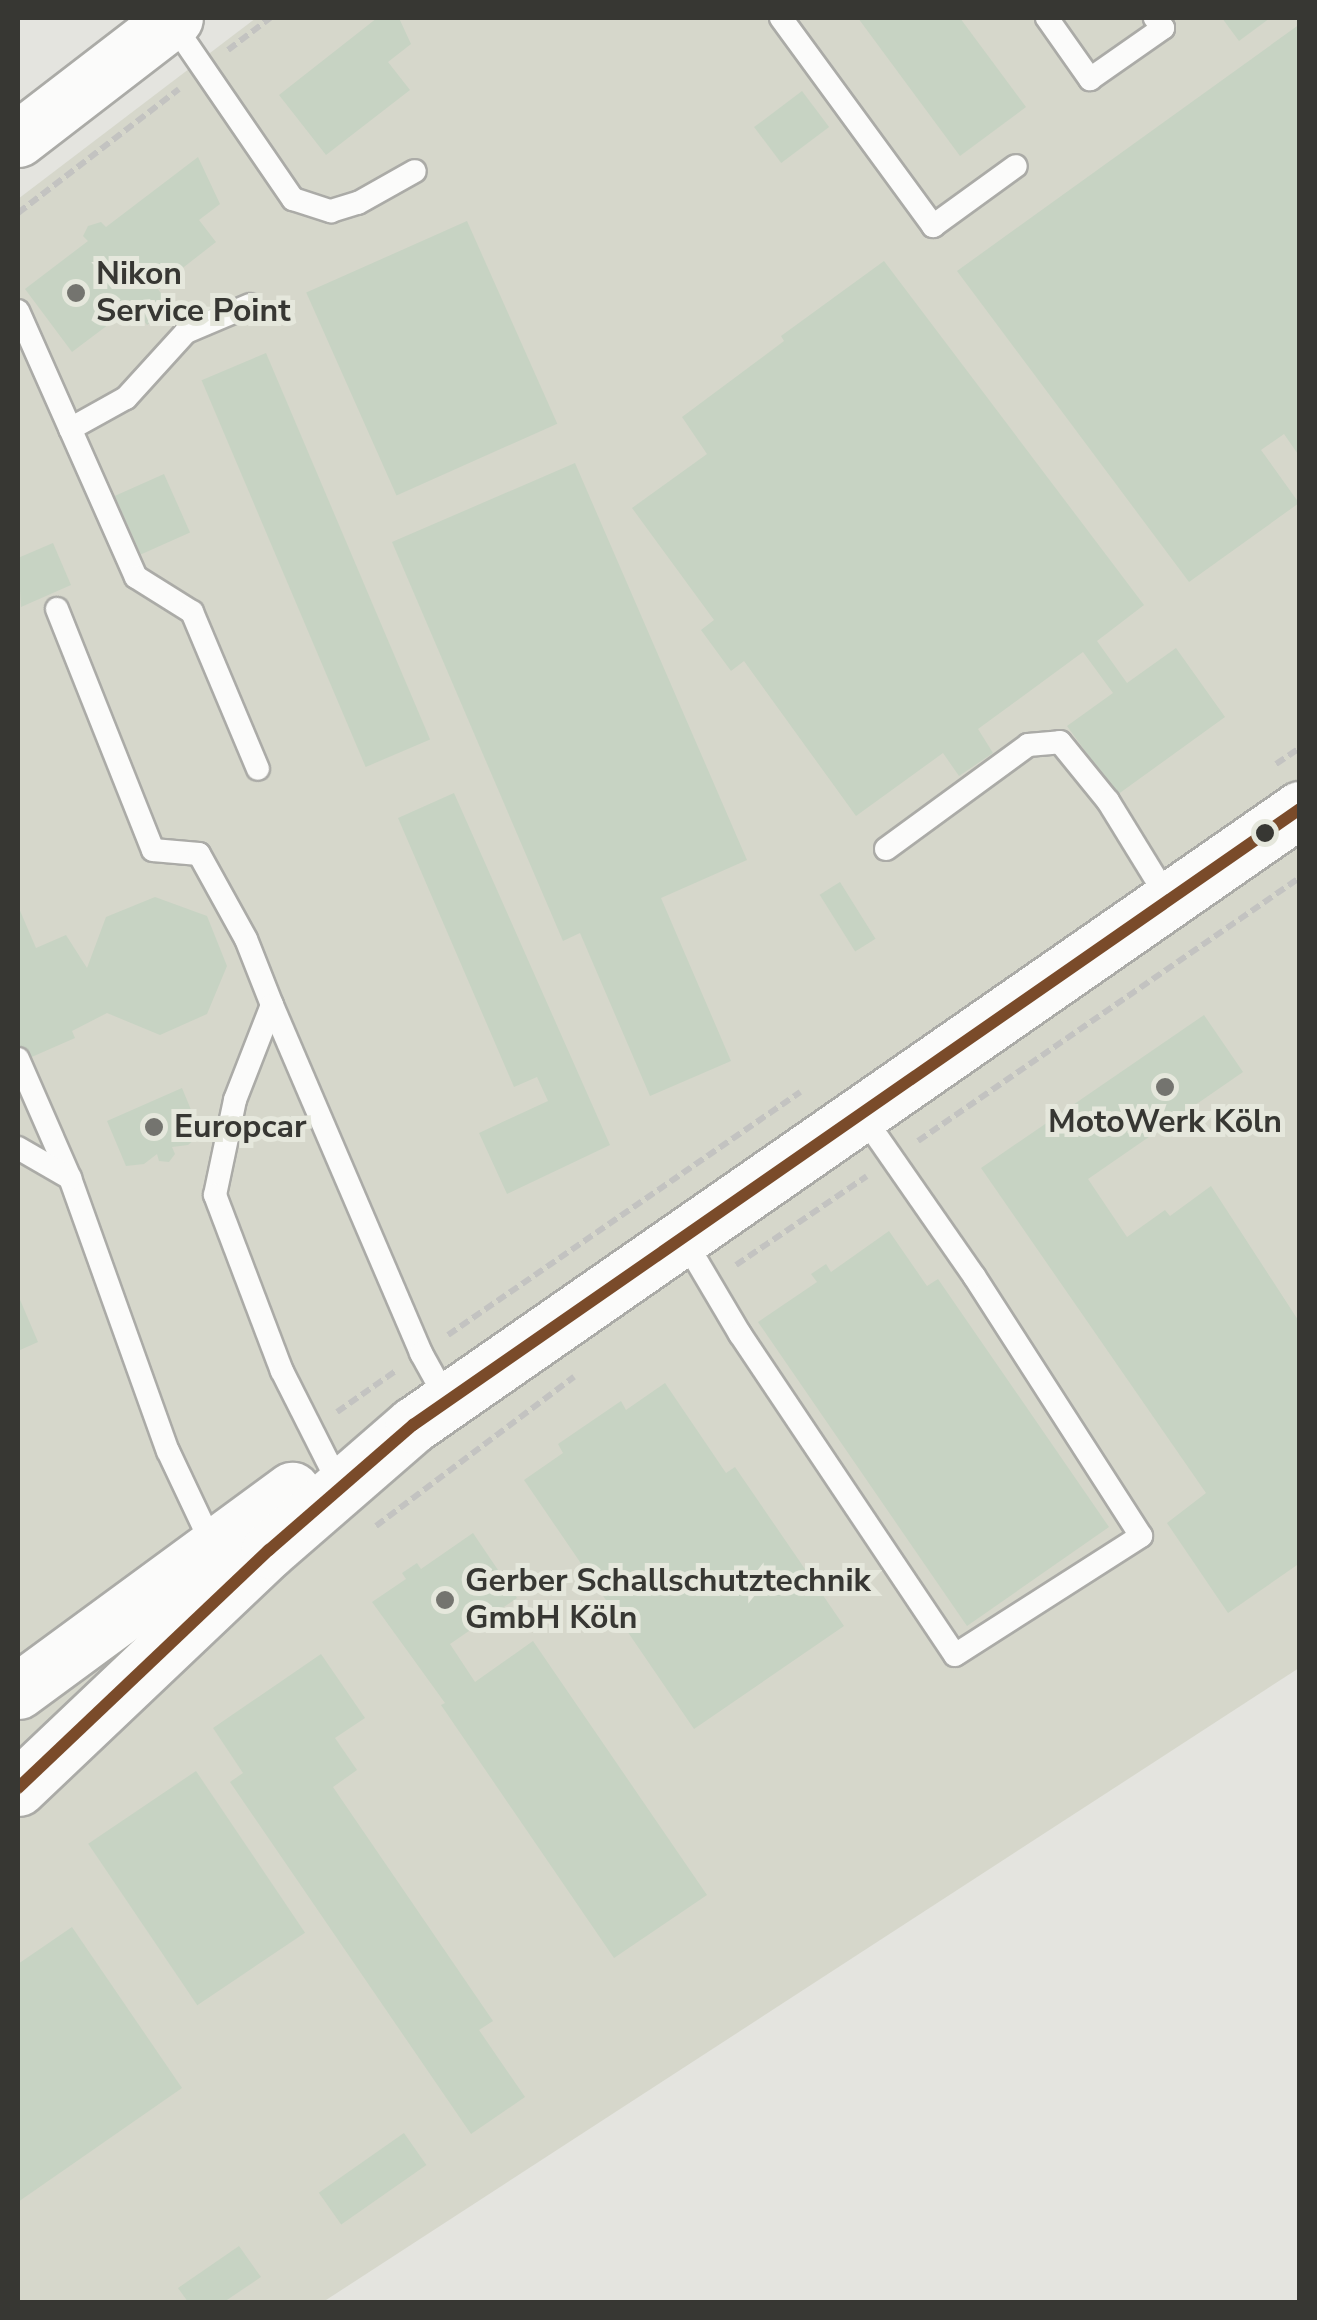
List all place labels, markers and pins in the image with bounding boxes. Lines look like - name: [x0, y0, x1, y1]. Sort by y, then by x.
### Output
- place label: Nikon Service Point: [96, 256, 290, 331]
- marker: Nikon Service Point: [65, 282, 87, 304]
- unlabelled marker: [1255, 823, 1275, 843]
- marker: MotoWerk Köln: [1154, 1076, 1176, 1098]
- place label: MotoWerk Köln: [1048, 1103, 1282, 1141]
- place label: Europcar: [174, 1108, 307, 1146]
- marker: Europcar: [143, 1116, 165, 1138]
- place label: Gerber Schallschutztechnik GmbH Köln: [465, 1563, 871, 1638]
- marker: Gerber Schallschutztechnik GmbH Köln: [434, 1589, 456, 1611]

